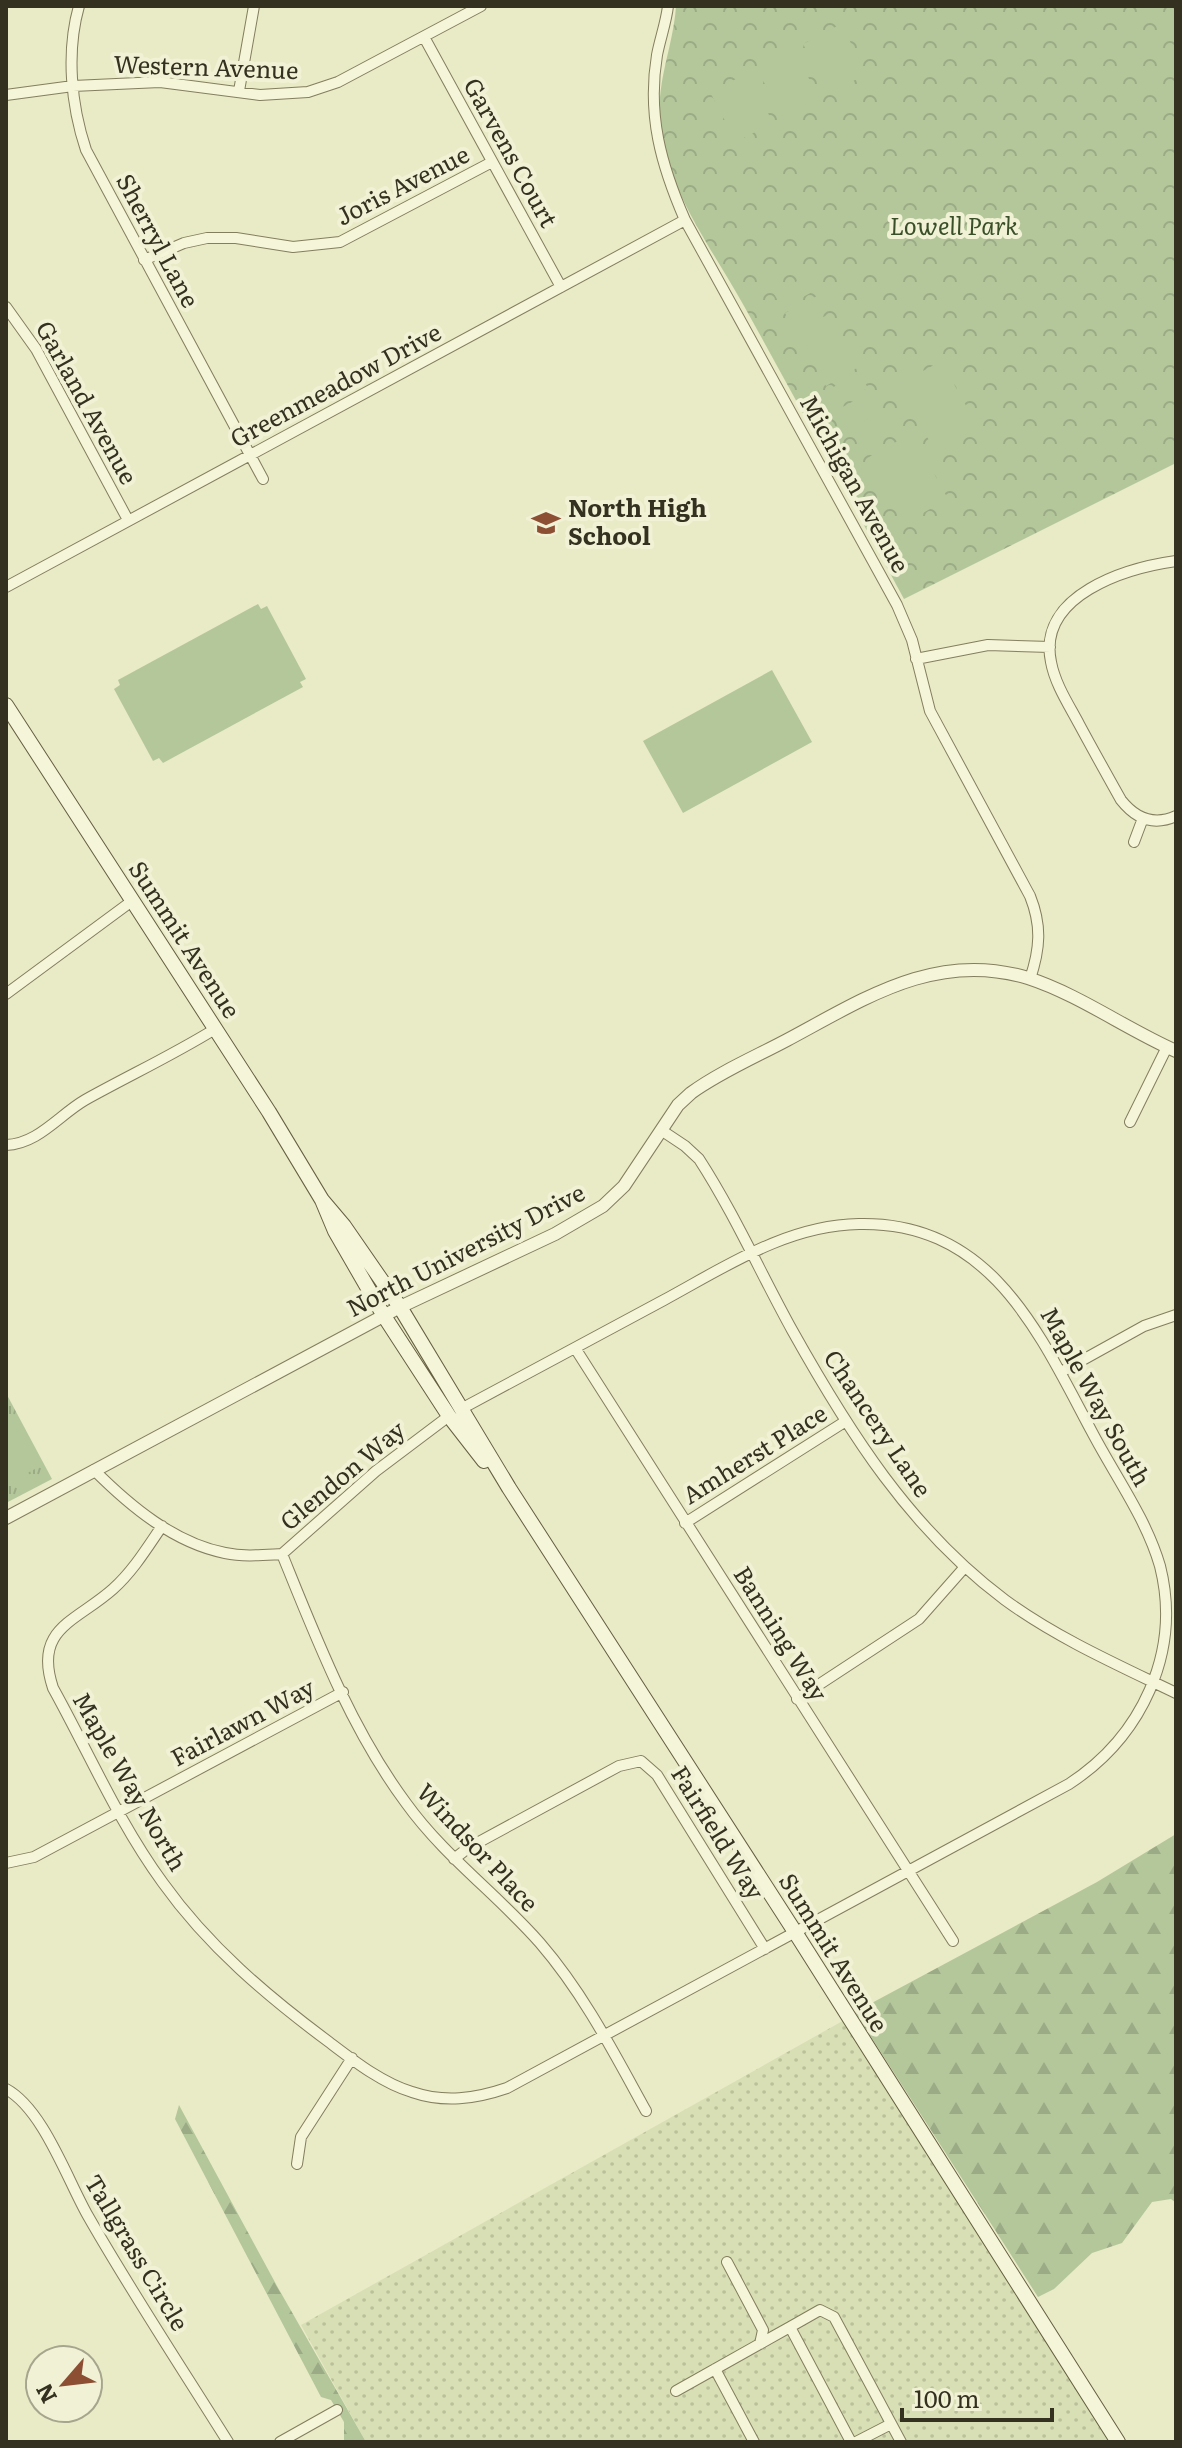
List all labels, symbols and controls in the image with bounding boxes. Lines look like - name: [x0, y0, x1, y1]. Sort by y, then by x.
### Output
- street label: Western Avenue: [113, 45, 299, 86]
- street label: Garvens Court: [457, 71, 568, 233]
- street label: Joris Avenue: [329, 135, 475, 232]
- street label: Sherryl Lane: [109, 167, 209, 313]
- park label: Lowell Park: [890, 207, 1019, 242]
- street label: Greenmeadow Drive: [223, 313, 447, 454]
- street label: Garland Avenue: [29, 314, 148, 490]
- street label: Michigan Avenue: [793, 388, 920, 578]
- place label: North High School: [568, 489, 707, 552]
- school or university icon: North High School: [531, 508, 561, 538]
- street label: Summit Avenue: [122, 853, 250, 1024]
- street label: North University Drive: [340, 1173, 590, 1324]
- street label: Maple Way South: [1033, 1300, 1161, 1492]
- street label: Chancery Lane: [817, 1342, 941, 1503]
- street label: Amherst Place: [675, 1394, 833, 1511]
- street label: Glendon Way: [271, 1411, 412, 1537]
- street label: Banning Way: [727, 1558, 838, 1707]
- street label: Fairlawn Way: [164, 1668, 320, 1773]
- street label: Maple Way North: [66, 1685, 197, 1877]
- street label: Fairfield Way: [664, 1758, 774, 1906]
- street label: Windsor Place: [410, 1774, 548, 1918]
- street label: Summit Avenue: [772, 1865, 898, 2038]
- street label: Tallgrass Circle: [78, 2167, 199, 2337]
- north arrow: [24, 2344, 104, 2424]
- scale bar: [902, 2372, 1052, 2422]
- text: N: [26, 2378, 64, 2410]
- text: 100 m: [914, 2380, 980, 2415]

